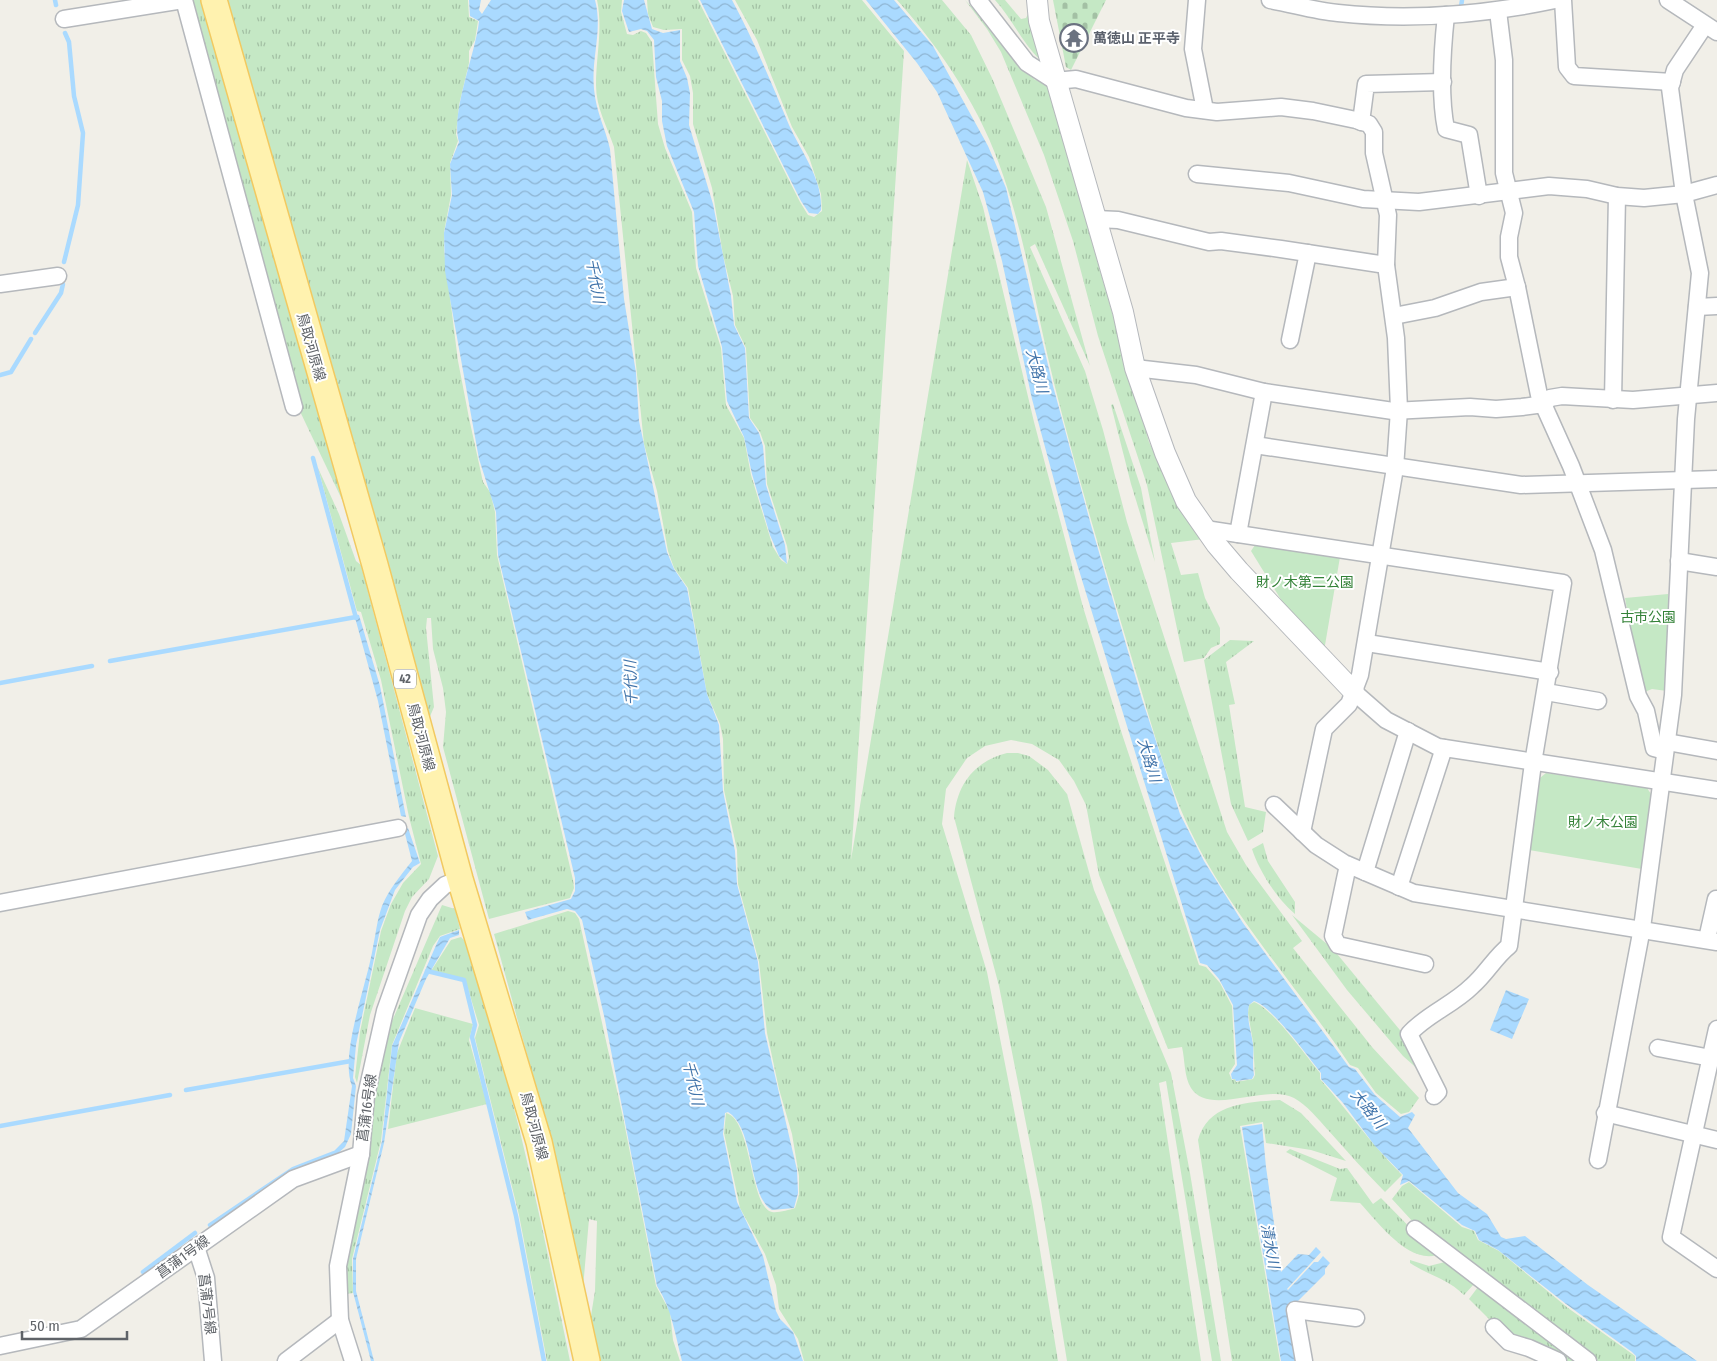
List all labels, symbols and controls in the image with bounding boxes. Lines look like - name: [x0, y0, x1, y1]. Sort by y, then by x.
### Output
- temple icon: 萬徳山 正平寺: [1059, 23, 1089, 53]
- place label: 萬徳山 正平寺: [1093, 30, 1180, 47]
- water label: 千代川: [582, 257, 608, 307]
- street label: 鳥取河原線: [293, 311, 329, 383]
- water label: 大路川: [1022, 347, 1052, 397]
- park label: 財ノ木第二公園: [1256, 574, 1354, 591]
- park label: 古市公園: [1620, 609, 1676, 626]
- water label: 千代川: [621, 658, 641, 706]
- road number: 42: [394, 670, 416, 689]
- street label: 鳥取河原線: [404, 701, 438, 773]
- water label: 大路川: [1134, 736, 1165, 786]
- park label: 財ノ木公園: [1568, 814, 1638, 831]
- water label: 千代川: [679, 1059, 707, 1109]
- street label: 菖蒲16号線: [354, 1073, 380, 1143]
- water label: 大路川: [1347, 1086, 1390, 1134]
- street label: 鳥取河原線: [517, 1090, 551, 1162]
- water label: 清水川: [1257, 1222, 1283, 1272]
- street label: 菖蒲1号線: [153, 1232, 213, 1282]
- street label: 菖蒲7号線: [195, 1272, 219, 1336]
- scale bar: [22, 1308, 128, 1340]
- text: 50 m: [30, 1317, 60, 1335]

